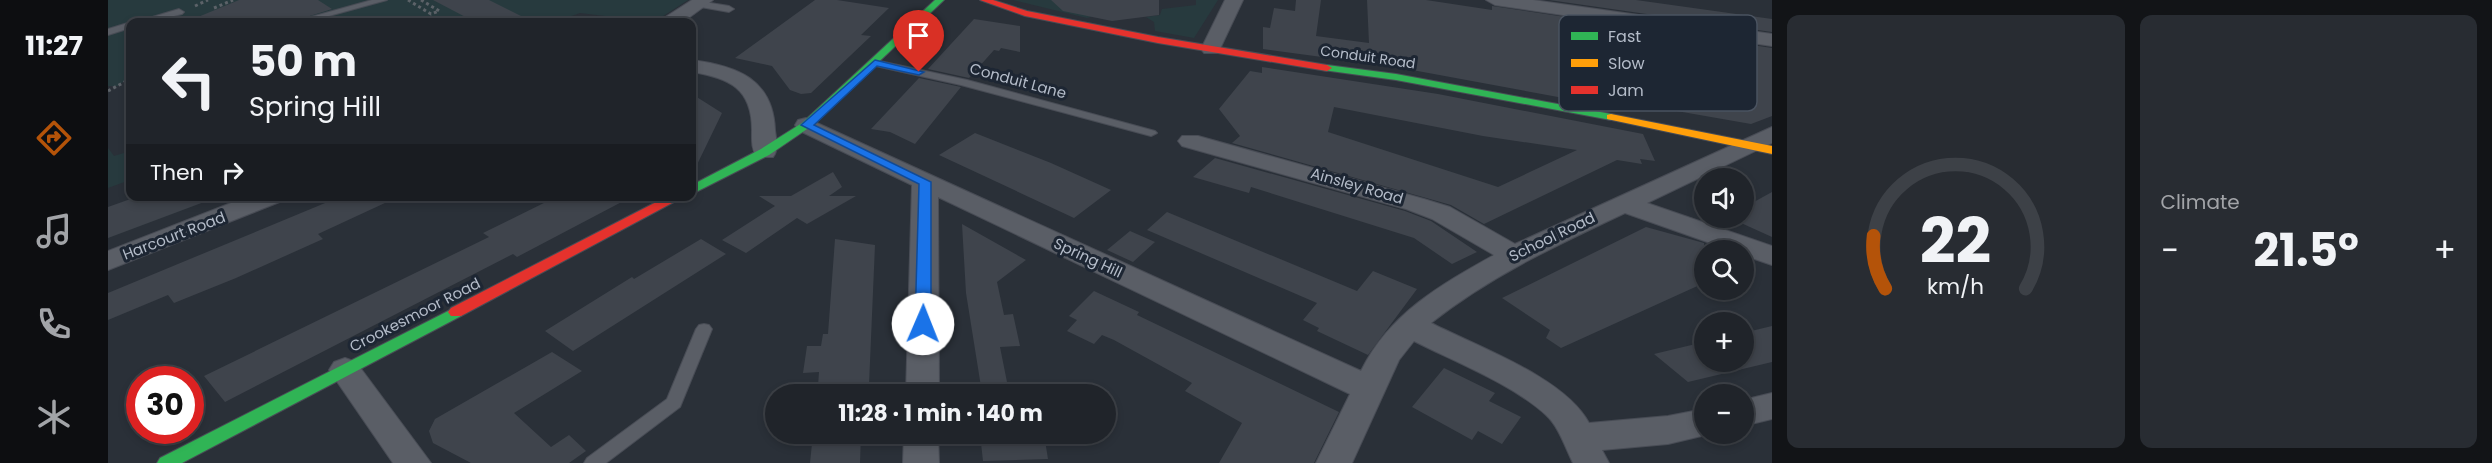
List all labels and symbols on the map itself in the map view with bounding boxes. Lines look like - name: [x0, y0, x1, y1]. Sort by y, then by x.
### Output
- pin: [893, 10, 944, 72]
- legend: [1559, 15, 1757, 111]
- text: Fast: [1608, 25, 1641, 48]
- street label: Conduit Road: [1319, 40, 1417, 74]
- text: Slow: [1608, 52, 1645, 75]
- street label: Conduit Lane: [968, 58, 1069, 103]
- text: Jam: [1608, 79, 1644, 102]
- street label: Ainsley Road: [1308, 162, 1406, 209]
- street label: Harcourt Road: [119, 206, 228, 265]
- street label: School Road: [1505, 207, 1598, 266]
- street label: Spring Hill: [1050, 233, 1126, 283]
- street label: Crookesmoor Road: [346, 272, 484, 357]
- position arrow: [891, 292, 955, 356]
- speed limit sign: 30: [126, 366, 204, 444]

